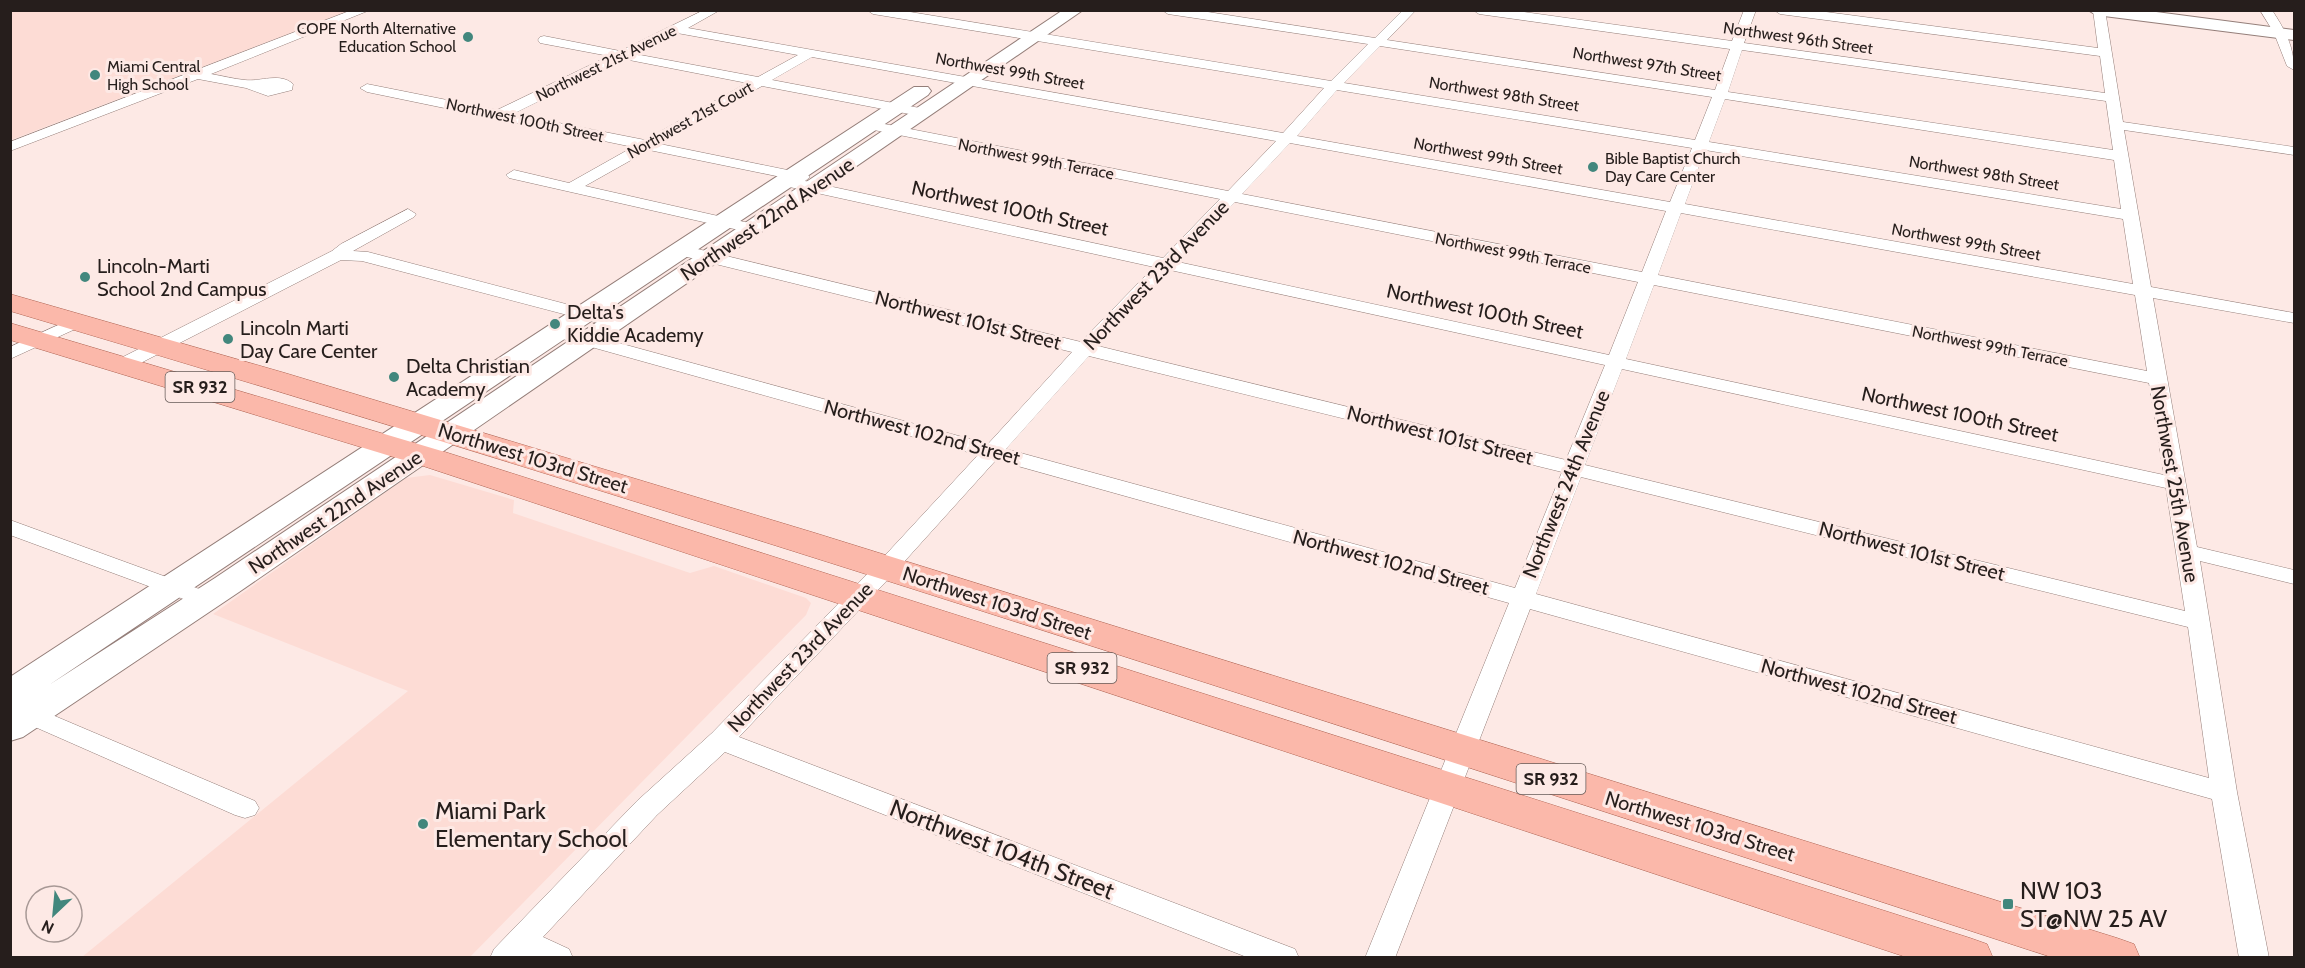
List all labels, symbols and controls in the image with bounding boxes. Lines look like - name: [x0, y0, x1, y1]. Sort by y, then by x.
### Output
- street label: Northwest 96th Street: [1722, 18, 1875, 58]
- place label: COPE North Alternative Education School: [297, 19, 456, 56]
- street label: Northwest 21st Avenue: [533, 21, 679, 105]
- marker: COPE North Alternative Education School: [461, 30, 475, 44]
- street label: Northwest 97th Street: [1571, 43, 1723, 85]
- street label: Northwest 99th Street: [934, 49, 1087, 94]
- place label: Miami Central High School: [107, 57, 201, 94]
- marker: Miami Central High School: [88, 68, 102, 82]
- street label: Northwest 98th Street: [1428, 73, 1581, 115]
- street label: Northwest 21st Court: [624, 77, 757, 162]
- street label: Northwest 100th Street: [445, 94, 606, 146]
- street label: Northwest 99th Street: [1412, 134, 1565, 179]
- street label: Northwest 99th Terrace: [956, 135, 1116, 183]
- place label: Bible Baptist Church Day Care Center: [1605, 149, 1740, 186]
- street label: Northwest 22nd Avenue: [676, 152, 858, 286]
- street label: Northwest 98th Street: [1908, 152, 2061, 194]
- marker: Bible Baptist Church Day Care Center: [1586, 160, 1600, 174]
- street label: Northwest 100th Street: [909, 175, 1111, 241]
- street label: Northwest 23rd Avenue: [1078, 195, 1234, 355]
- street label: Northwest 99th Street: [1890, 220, 2043, 265]
- street label: Northwest 99th Terrace: [1433, 229, 1593, 277]
- place label: Lincoln-Marti School 2nd Campus: [97, 254, 266, 301]
- marker: Lincoln-Marti School 2nd Campus: [78, 270, 92, 284]
- street label: Northwest 100th Street: [1384, 278, 1586, 344]
- street label: Northwest 101st Street: [873, 285, 1064, 355]
- place label: Delta's Kiddie Academy: [567, 300, 704, 347]
- place label: Lincoln Marti Day Care Center: [240, 316, 378, 363]
- marker: Delta's Kiddie Academy: [548, 317, 562, 331]
- street label: Northwest 99th Terrace: [1910, 322, 2070, 370]
- marker: Lincoln Marti Day Care Center: [221, 332, 235, 346]
- place label: Delta Christian Academy: [406, 354, 530, 401]
- marker: Delta Christian Academy: [387, 370, 401, 384]
- road number: SR 932: [166, 372, 234, 402]
- street label: Northwest 100th Street: [1859, 381, 2061, 447]
- street label: Northwest 25th Avenue: [2146, 384, 2204, 584]
- street label: Northwest 24th Avenue: [1517, 387, 1615, 581]
- street label: Northwest 102nd Street: [821, 394, 1023, 470]
- street label: Northwest 101st Street: [1345, 400, 1536, 470]
- street label: Northwest 103rd Street: [435, 418, 631, 498]
- street label: Northwest 22nd Avenue: [244, 445, 426, 579]
- street label: Northwest 101st Street: [1817, 516, 2008, 586]
- street label: Northwest 102nd Street: [1290, 524, 1492, 600]
- street label: Northwest 103rd Street: [900, 561, 1095, 645]
- street label: Northwest 23rd Avenue: [722, 577, 878, 737]
- road number: SR 932: [1048, 653, 1116, 683]
- street label: Northwest 102nd Street: [1758, 653, 1960, 729]
- road number: SR 932: [1516, 764, 1586, 794]
- street label: Northwest 103rd Street: [1602, 786, 1798, 866]
- street label: Northwest 104th Street: [886, 793, 1118, 905]
- place label: Miami Park Elementary School: [435, 796, 628, 853]
- marker: Miami Park Elementary School: [416, 817, 430, 831]
- place label: NW 103 ST@NW 25 AV: [2020, 876, 2167, 933]
- north arrow: [24, 884, 84, 944]
- marker: NW 103 ST@NW 25 AV: [2001, 897, 2015, 911]
- text: N: [38, 916, 57, 938]

